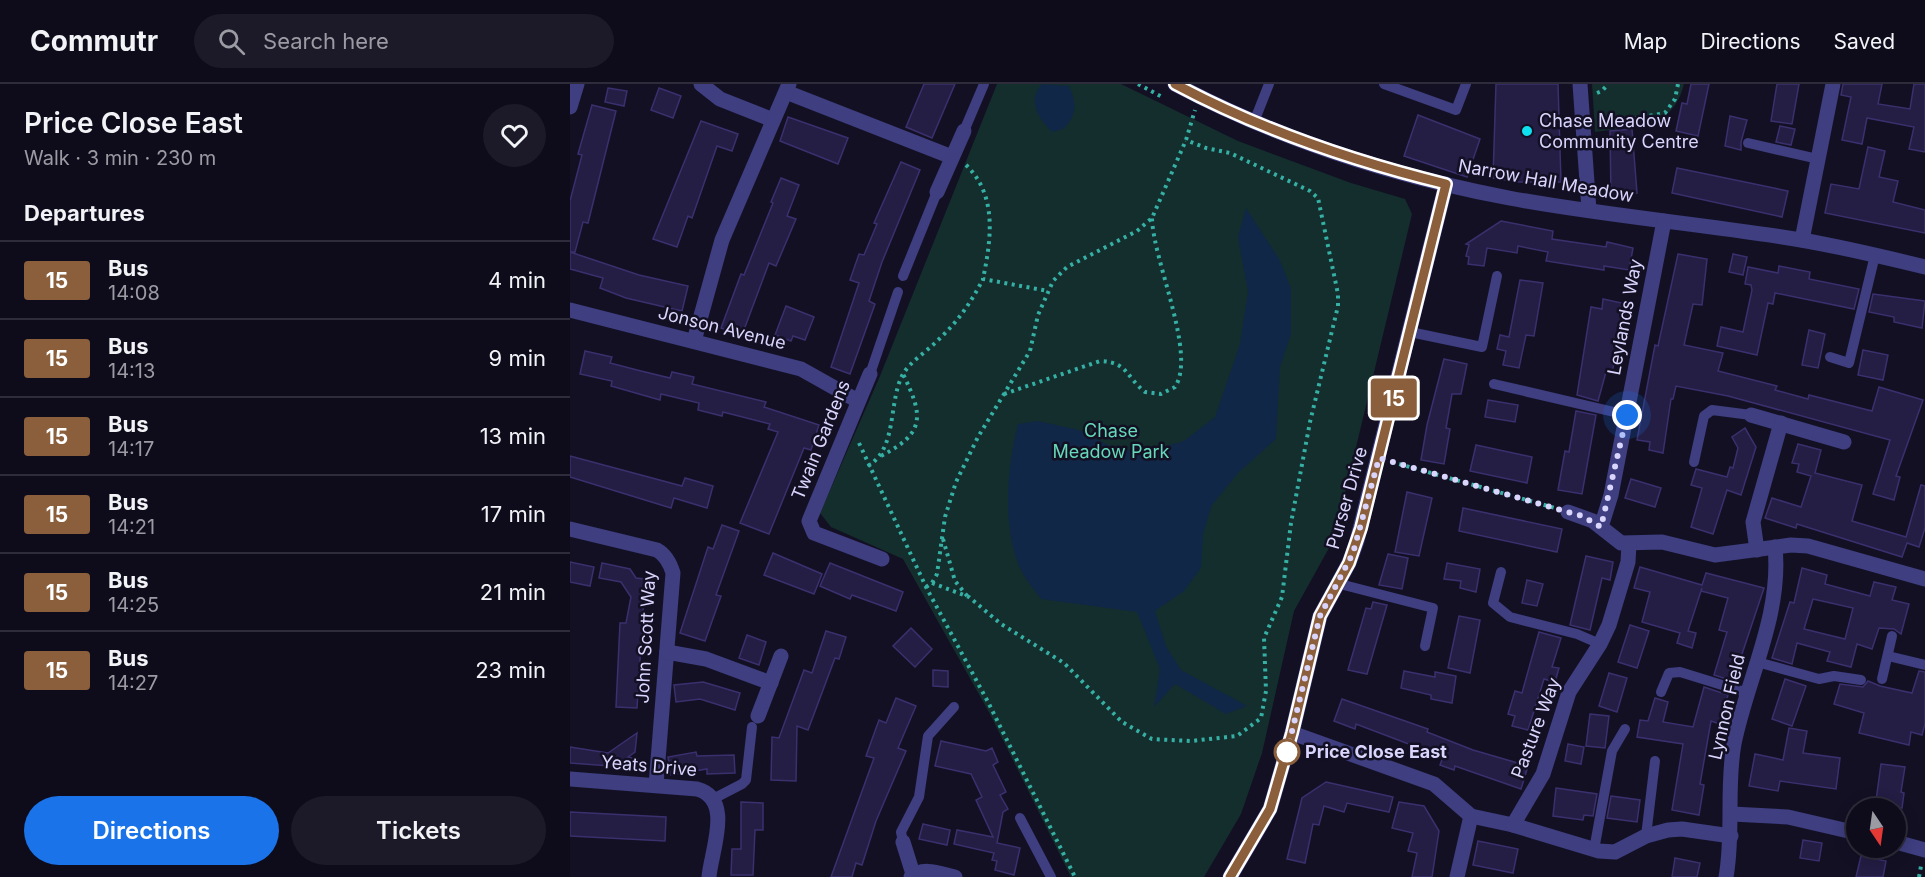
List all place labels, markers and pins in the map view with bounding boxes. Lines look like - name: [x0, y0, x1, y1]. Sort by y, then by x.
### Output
- place label: Chase Meadow Community Centre: [1539, 110, 1699, 152]
- marker: Chase Meadow Community Centre: [1520, 124, 1534, 138]
- marker: Price Close East: [1274, 739, 1300, 765]
- place label: Price Close East: [1305, 741, 1447, 762]

